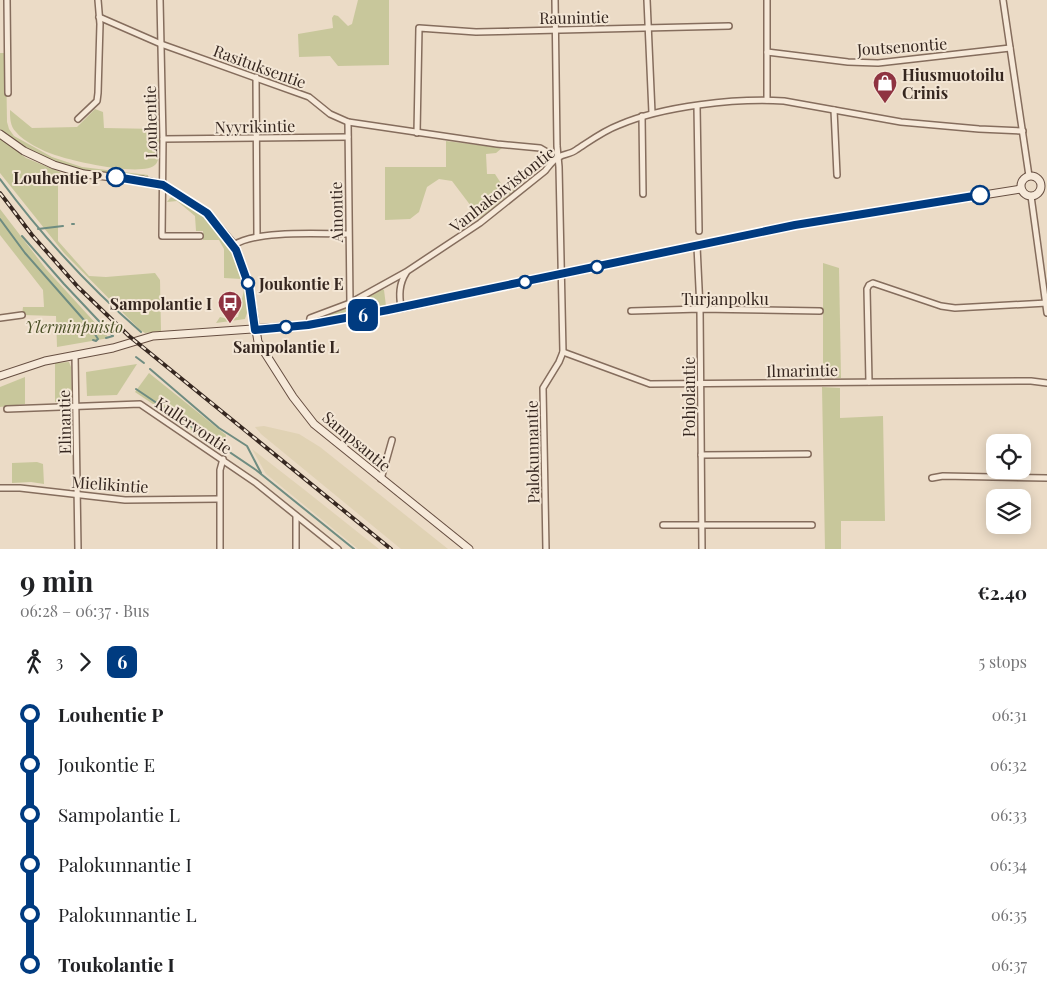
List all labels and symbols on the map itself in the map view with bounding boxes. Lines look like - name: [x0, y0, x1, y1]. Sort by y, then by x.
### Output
- street label: Raunintie: [539, 6, 609, 28]
- street label: Joutsenontie: [855, 32, 948, 60]
- street label: Rasituksentie: [211, 40, 309, 92]
- place label: Hiusmuotoilu Crinis: [902, 64, 1005, 103]
- shop icon: Hiusmuotoilu Crinis: [872, 70, 898, 104]
- street label: Louhentie: [139, 85, 161, 159]
- street label: Nyyrikintie: [215, 115, 295, 137]
- street label: Vanhakoivistontie: [444, 141, 559, 237]
- place label: Louhentie P: [13, 167, 102, 188]
- marker: Louhentie P: [106, 167, 126, 187]
- street label: Ainontie: [325, 181, 347, 244]
- unlabelled marker: [970, 185, 990, 205]
- unlabelled marker: [590, 260, 604, 274]
- place label: Joukontie E: [258, 273, 344, 294]
- unlabelled marker: [518, 275, 532, 289]
- marker: Joukontie E: [241, 276, 255, 290]
- street label: Turjanpolku: [681, 288, 769, 309]
- bus stop icon: Sampolantie I: [217, 290, 243, 324]
- place label: Sampolantie I: [110, 293, 212, 314]
- line badge: 6: [347, 299, 379, 331]
- park label: Ylerminpuisto: [25, 316, 123, 337]
- marker: Sampolantie L: [279, 320, 293, 334]
- place label: Sampolantie L: [233, 336, 339, 357]
- street label: Pohjolantie: [678, 357, 699, 437]
- street label: Ilmarintie: [766, 359, 838, 381]
- street label: Elinantie: [53, 390, 75, 454]
- street label: Kullervontie: [151, 392, 237, 458]
- street label: Palokunnantie: [521, 400, 543, 504]
- street label: Sampsantie: [318, 406, 396, 476]
- street label: Mielikintie: [71, 471, 149, 497]

